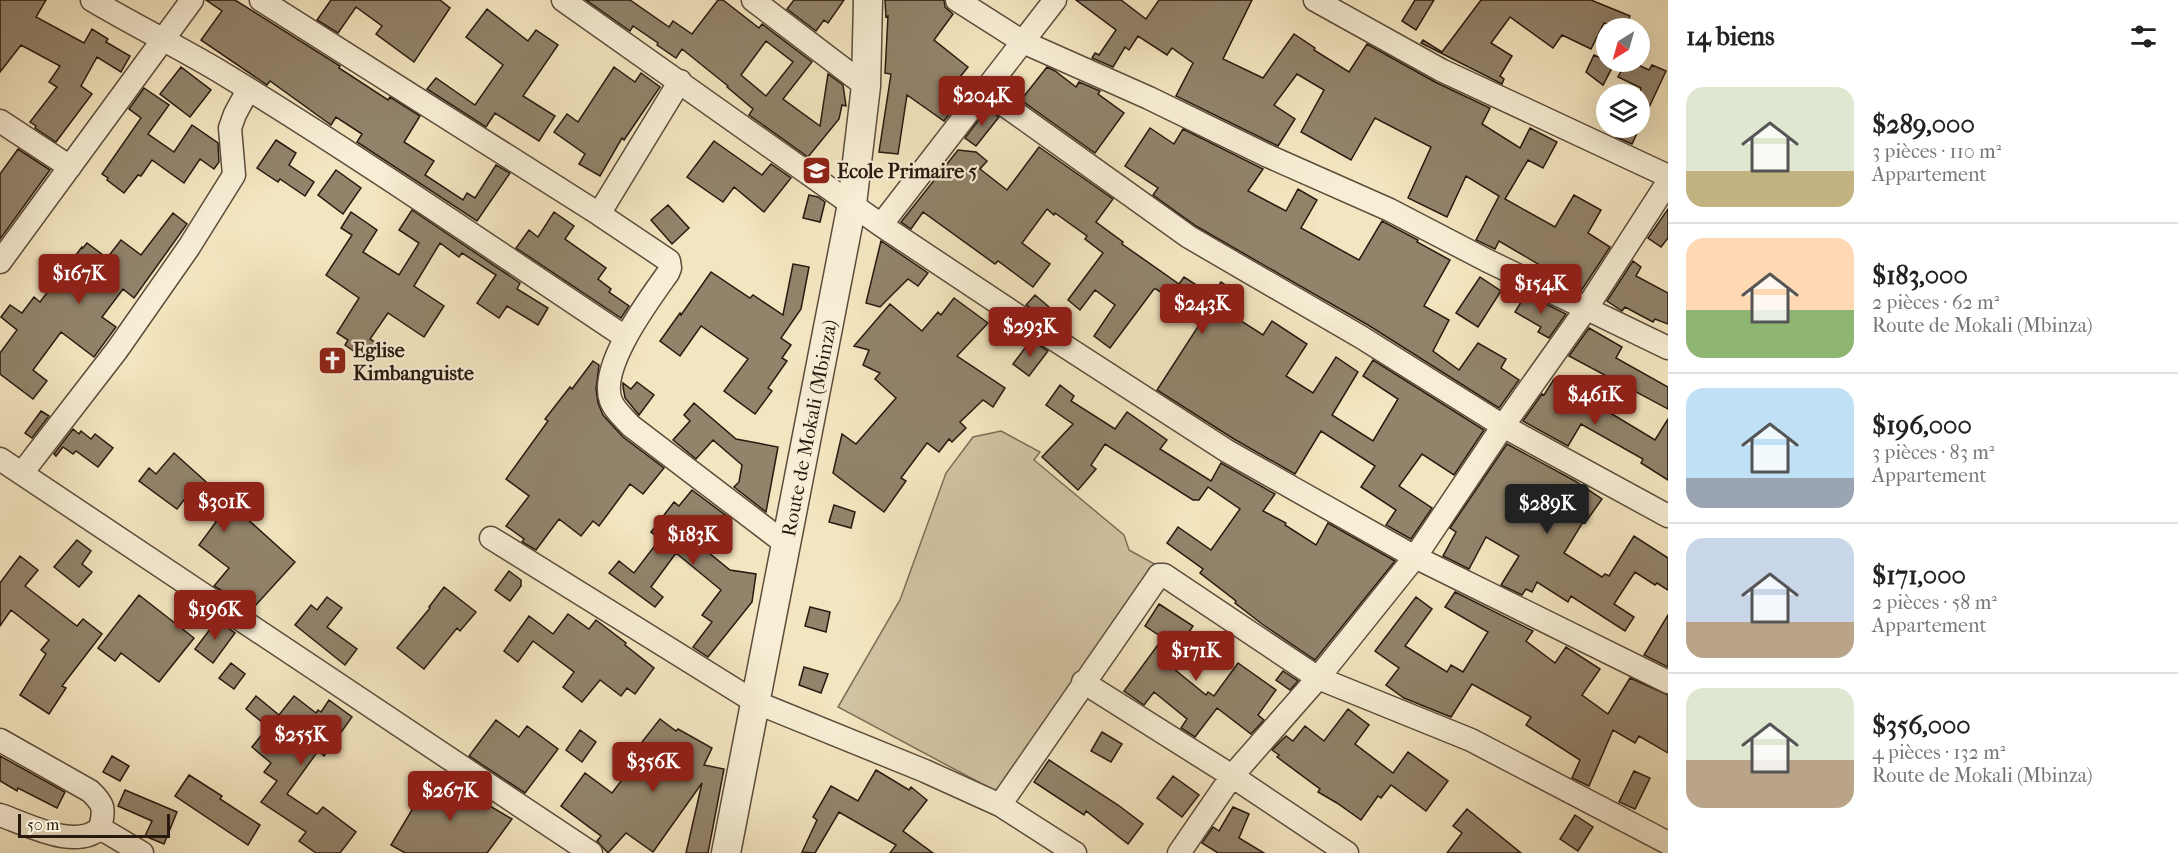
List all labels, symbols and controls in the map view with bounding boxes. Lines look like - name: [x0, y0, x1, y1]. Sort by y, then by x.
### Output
- north arrow: [1596, 18, 1650, 72]
- map controls: [1596, 18, 1650, 138]
- icon: filters: [2127, 20, 2160, 53]
- text: 14 biens: [1686, 21, 1775, 52]
- pin: $204K: [940, 76, 1024, 127]
- text: $204K: [953, 84, 1011, 107]
- button: layers: [1596, 84, 1650, 138]
- text: $289,000: [1872, 109, 1975, 140]
- icon: home: [1734, 111, 1806, 183]
- text: 3 pièces · 110 m²: [1872, 140, 2001, 163]
- school or university icon: Ecole Primaire 5: [800, 155, 832, 187]
- place label: Ecole Primaire 5: [837, 160, 977, 183]
- text: Appartement: [1872, 163, 1987, 186]
- pin: $167K: [37, 254, 121, 305]
- text: $183,000: [1872, 260, 1968, 291]
- text: $167K: [53, 262, 105, 285]
- icon: home: [1734, 262, 1806, 334]
- pin: $154K: [1499, 264, 1583, 315]
- text: $154K: [1514, 272, 1568, 295]
- pin: $243K: [1160, 284, 1244, 335]
- text: 2 pièces · 62 m²: [1872, 291, 1999, 314]
- text: $243K: [1174, 292, 1230, 315]
- pin: $293K: [988, 307, 1072, 358]
- text: Route de Mokali (Mbinza): [1872, 314, 2093, 337]
- text: $293K: [1003, 315, 1057, 338]
- street label: Route de Mokali (Mbinza): [777, 318, 842, 539]
- place label: Eglise Kimbanguiste: [353, 339, 474, 385]
- church icon: Eglise Kimbanguiste: [316, 345, 348, 377]
- pin: $461K: [1553, 375, 1637, 426]
- text: $461K: [1567, 383, 1623, 406]
- text: $196,000: [1872, 410, 1972, 441]
- icon: home: [1734, 412, 1806, 484]
- text: 3 pièces · 83 m²: [1872, 441, 1994, 464]
- text: Appartement: [1872, 464, 1987, 487]
- pin: $301K: [182, 482, 266, 533]
- pin: $289K: [1505, 484, 1589, 535]
- text: $301K: [198, 490, 250, 513]
- text: $289K: [1519, 492, 1575, 515]
- pin: $183K: [651, 515, 735, 566]
- text: $183K: [668, 523, 718, 546]
- text: $171,000: [1872, 560, 1966, 591]
- icon: home: [1734, 562, 1806, 634]
- pin: $196K: [173, 590, 257, 641]
- text: 2 pièces · 58 m²: [1872, 591, 1997, 614]
- text: $196K: [188, 598, 242, 621]
- text: Appartement: [1872, 614, 1987, 637]
- pin: $171K: [1154, 631, 1238, 682]
- text: $171K: [1171, 639, 1221, 662]
- text: $356,000: [1872, 710, 1971, 741]
- icon: home: [1734, 712, 1806, 784]
- pin: $255K: [259, 715, 343, 766]
- text: $255K: [274, 723, 328, 746]
- text: 4 pièces · 132 m²: [1872, 741, 2005, 764]
- pin: $356K: [611, 742, 695, 793]
- text: $356K: [626, 750, 680, 773]
- text: Route de Mokali (Mbinza): [1872, 764, 2093, 787]
- pin: $267K: [408, 771, 492, 822]
- text: $267K: [422, 779, 478, 802]
- scale bar: [18, 811, 170, 838]
- text: 50 m: [27, 815, 59, 834]

